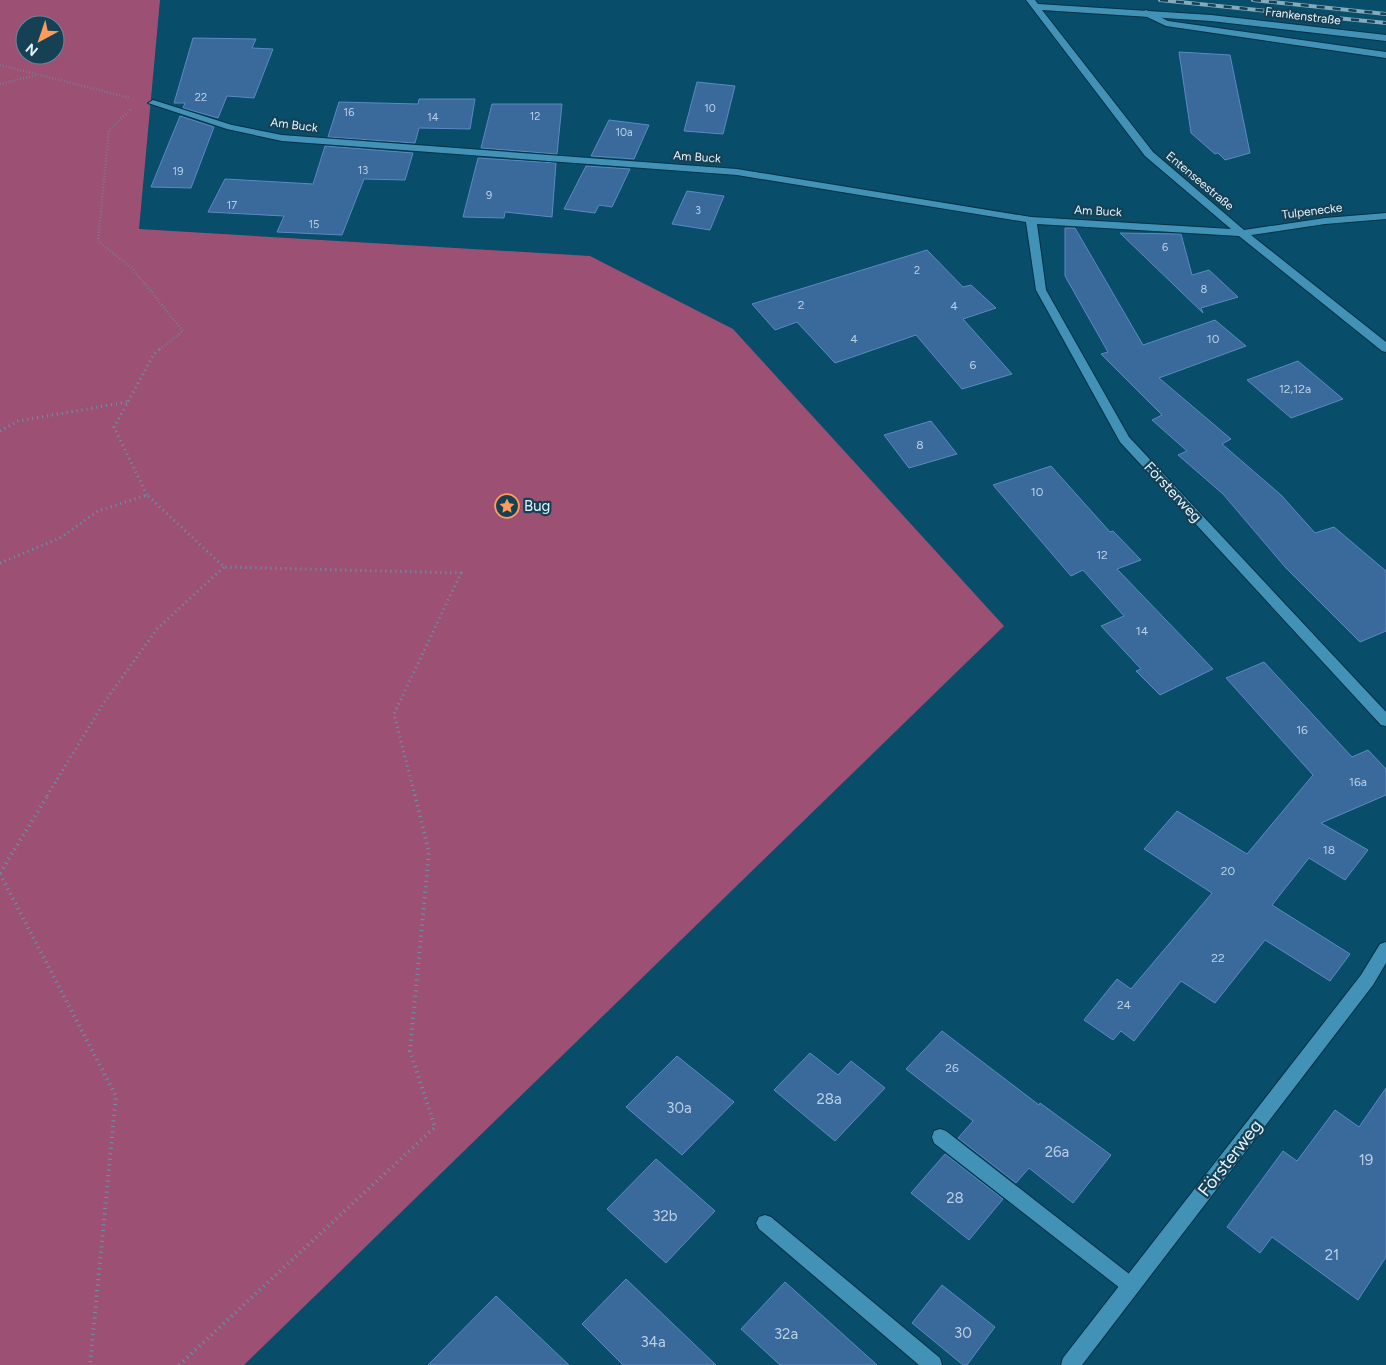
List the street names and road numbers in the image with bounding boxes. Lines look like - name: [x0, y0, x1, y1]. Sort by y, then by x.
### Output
- street label: Frankenstraße: [1265, 4, 1342, 28]
- street label: Am Buck: [270, 115, 319, 135]
- street label: Am Buck: [673, 148, 721, 166]
- street label: Entenseestraße: [1163, 149, 1237, 214]
- street label: Tulpenecke: [1281, 200, 1344, 222]
- street label: Am Buck: [1074, 203, 1122, 219]
- street label: Försterweg: [1140, 458, 1206, 526]
- street label: Försterweg: [1193, 1115, 1267, 1201]

